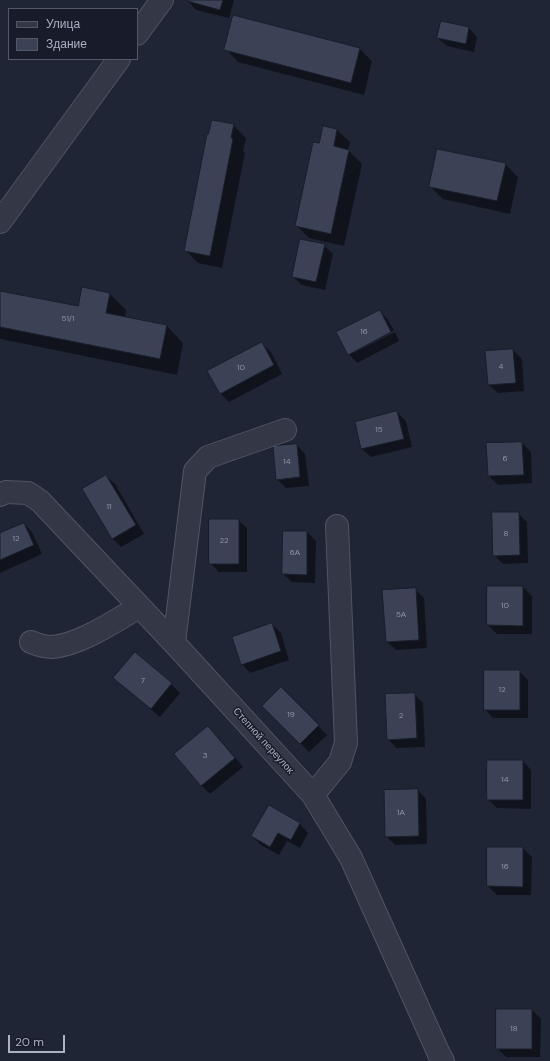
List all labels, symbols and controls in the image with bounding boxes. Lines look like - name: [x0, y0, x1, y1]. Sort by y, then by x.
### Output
- legend: [8, 8, 138, 60]
- text: Улица: [46, 16, 80, 32]
- text: Здание: [46, 36, 87, 52]
- house number: 51/1: [61, 314, 75, 324]
- house number: 16: [360, 327, 368, 337]
- house number: 4: [499, 362, 503, 372]
- house number: 10: [237, 363, 245, 373]
- house number: 15: [375, 425, 383, 435]
- house number: 6: [502, 454, 508, 464]
- house number: 14: [283, 457, 291, 467]
- house number: 11: [107, 502, 111, 512]
- house number: 8: [504, 529, 508, 539]
- house number: 12: [12, 534, 20, 544]
- house number: 22: [219, 536, 229, 546]
- house number: 6А: [290, 548, 300, 558]
- house number: 10: [501, 601, 509, 611]
- house number: 5А: [396, 610, 406, 620]
- house number: 7: [141, 676, 145, 686]
- house number: 12: [498, 685, 506, 695]
- street label: Степной переулок: [230, 706, 296, 776]
- house number: 19: [287, 710, 295, 720]
- house number: 2: [399, 711, 403, 721]
- house number: 3: [203, 751, 207, 761]
- house number: 14: [501, 775, 509, 785]
- house number: 1А: [397, 808, 405, 818]
- house number: 16: [501, 862, 509, 872]
- house number: 18: [510, 1024, 518, 1034]
- scale bar: [10, 1027, 67, 1053]
- text: 20 m: [15, 1034, 44, 1050]

